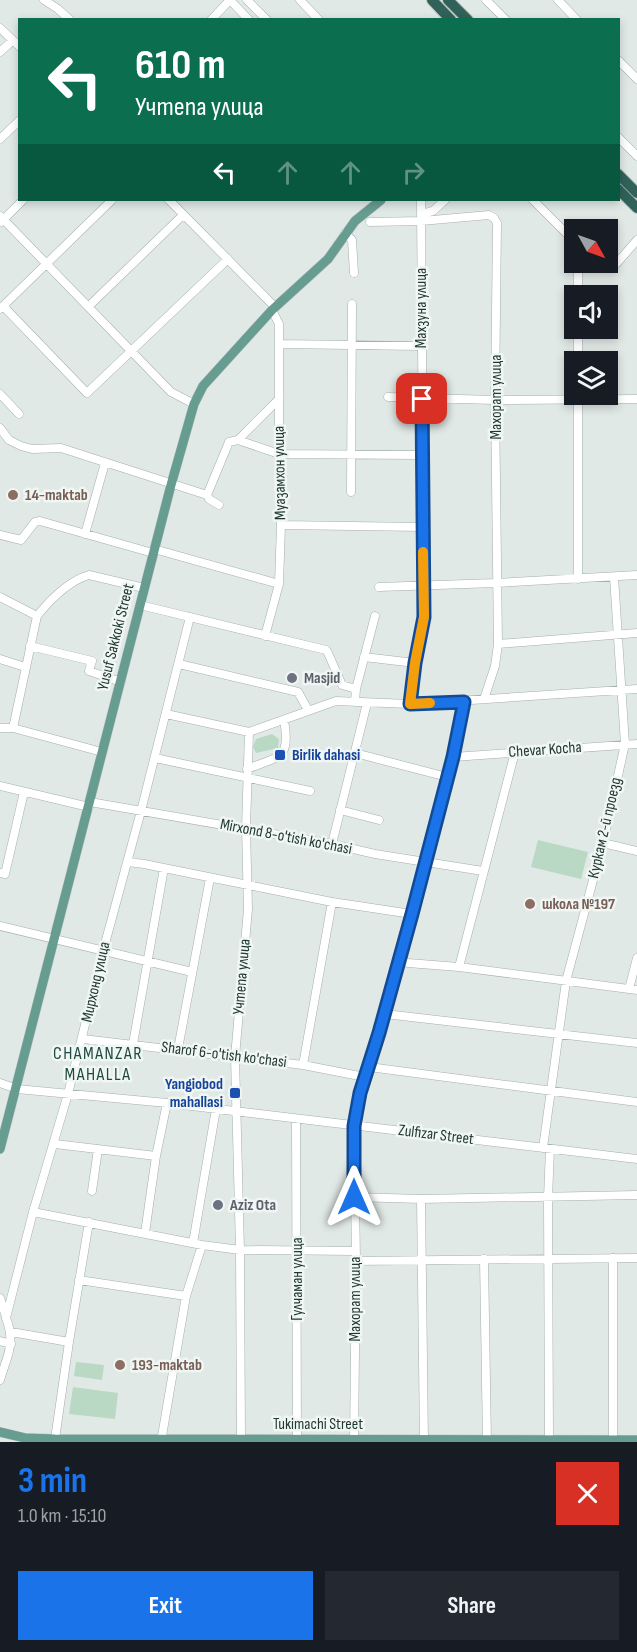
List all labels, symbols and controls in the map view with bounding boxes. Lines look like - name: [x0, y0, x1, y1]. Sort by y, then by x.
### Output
- text: 610 m: [135, 40, 226, 91]
- icon: left: [36, 42, 114, 120]
- text: Учтепа улица: [135, 91, 264, 123]
- icon: left: [208, 156, 241, 189]
- icon: ahead: [271, 156, 304, 189]
- icon: ahead: [334, 156, 367, 189]
- icon: right: [397, 156, 430, 189]
- north arrow: [564, 219, 618, 273]
- map controls: [564, 219, 618, 405]
- street label: Махзуна улица: [412, 268, 431, 348]
- button: sound: [564, 285, 618, 339]
- button: layers: [564, 351, 618, 405]
- street label: Махорат улица: [487, 355, 506, 439]
- pin: [396, 373, 447, 424]
- icon: arrive: [405, 382, 438, 415]
- street label: Муазамхон улица: [270, 426, 290, 520]
- place label: 14-maktab: [25, 486, 88, 505]
- marker: 14-maktab: [6, 488, 20, 502]
- street label: Yusuf Sakkoki Street: [94, 582, 138, 692]
- place label: Masjid: [304, 669, 340, 688]
- marker: Masjid: [285, 671, 299, 685]
- street label: Chevar Kocha: [508, 738, 582, 762]
- place label: Birlik dahasi: [292, 746, 360, 765]
- marker: Birlik dahasi: [273, 748, 287, 762]
- street label: Куркам 2-й проезд: [584, 776, 626, 880]
- street label: Mirxond 8-o'tish ko'chasi: [219, 815, 353, 859]
- place label: школа №197: [542, 895, 615, 914]
- marker: школа №197: [523, 897, 537, 911]
- street label: Учтепа улица: [229, 938, 255, 1016]
- street label: Мирхонд улица: [78, 940, 114, 1024]
- street label: Sharof 6-o'tish ko'chasi: [160, 1038, 288, 1072]
- district label: CHAMANZAR MAHALLA: [53, 1043, 143, 1085]
- place label: Yangiobod mahallasi: [165, 1075, 223, 1112]
- marker: Yangiobod mahallasi: [228, 1086, 242, 1100]
- street label: Zulfizar Street: [397, 1121, 475, 1149]
- position arrow: [322, 1165, 386, 1229]
- place label: Aziz Ota: [229, 1196, 276, 1215]
- marker: Aziz Ota: [211, 1198, 225, 1212]
- street label: Гулчаман улица: [288, 1237, 307, 1321]
- street label: Махорат улица: [346, 1257, 365, 1341]
- place label: 193-maktab: [132, 1356, 202, 1375]
- marker: 193-maktab: [113, 1358, 127, 1372]
- street label: Tukimachi Street: [273, 1415, 363, 1434]
- text: 3 min: [18, 1460, 87, 1503]
- button: close: [556, 1462, 619, 1525]
- text: 1.0 km · 15:10: [18, 1504, 106, 1528]
- button: Exit: [18, 1571, 313, 1640]
- button: Share: [325, 1571, 619, 1640]

